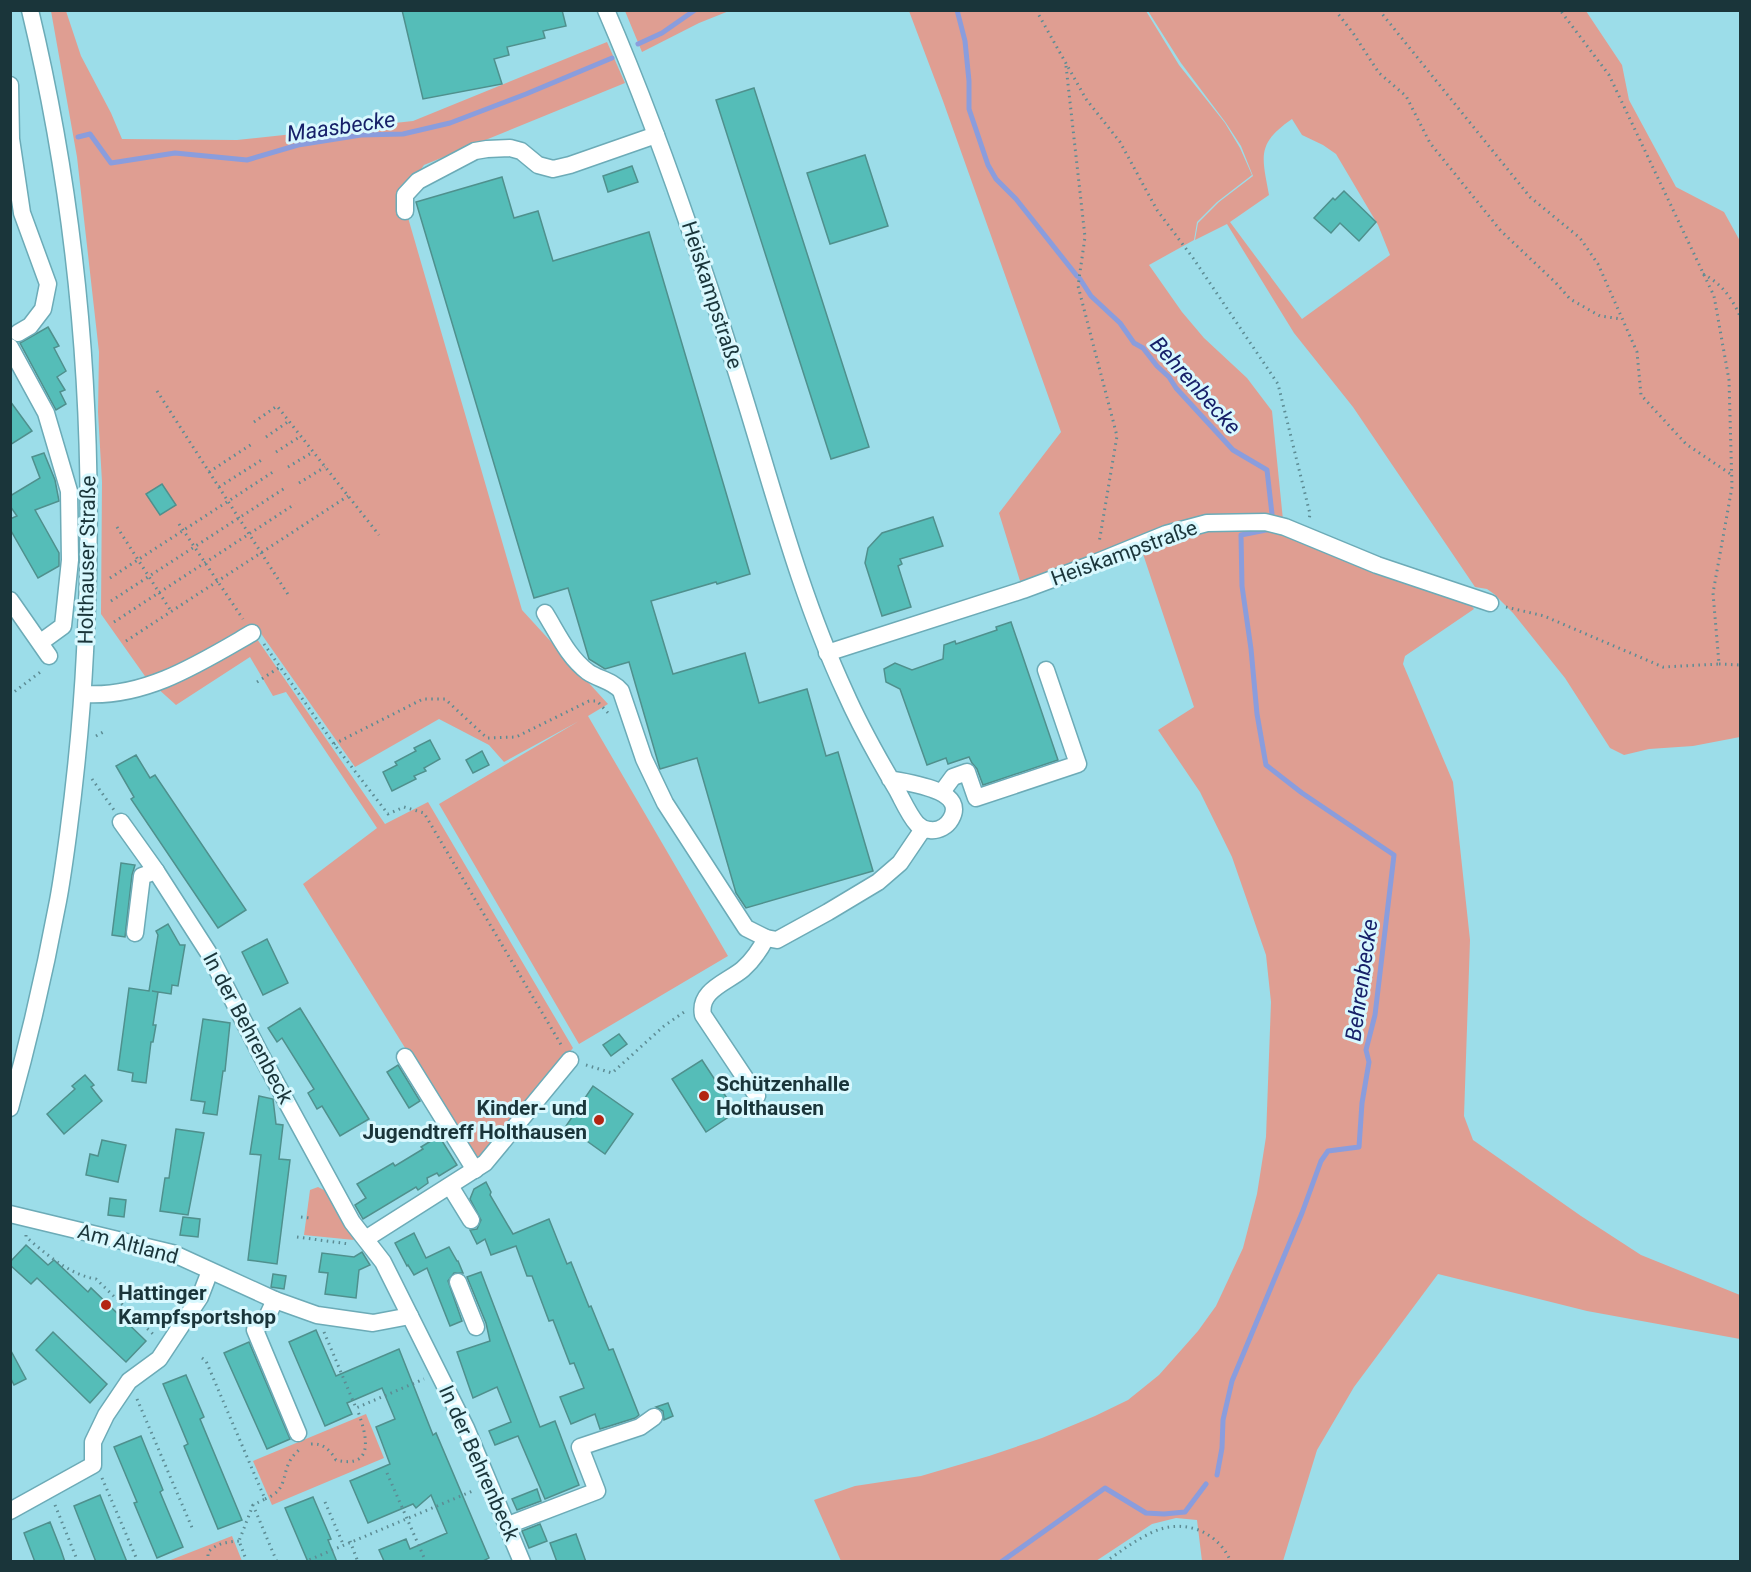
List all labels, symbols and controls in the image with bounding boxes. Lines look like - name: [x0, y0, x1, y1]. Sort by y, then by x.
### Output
- water label: Maasbecke: [285, 107, 397, 146]
- street label: Heiskampstraße: [677, 218, 747, 372]
- water label: Behrenbecke: [1145, 331, 1246, 439]
- street label: Holthauser Straße: [74, 475, 100, 645]
- street label: Heiskampstraße: [1048, 515, 1200, 591]
- water label: Behrenbecke: [1341, 917, 1382, 1043]
- street label: In der Behrenbeck: [198, 948, 298, 1108]
- place label: Schützenhalle Holthausen: [716, 1072, 850, 1120]
- marker: Schützenhalle Holthausen: [697, 1089, 711, 1103]
- place label: Kinder- und Jugendtreff Holthausen: [362, 1096, 587, 1144]
- marker: Kinder- und Jugendtreff Holthausen: [592, 1113, 606, 1127]
- street label: Am Altland: [75, 1219, 181, 1269]
- place label: Hattinger Kampfsportshop: [118, 1281, 276, 1329]
- marker: Hattinger Kampfsportshop: [99, 1298, 113, 1312]
- street label: In der Behrenbeck: [434, 1381, 524, 1545]

